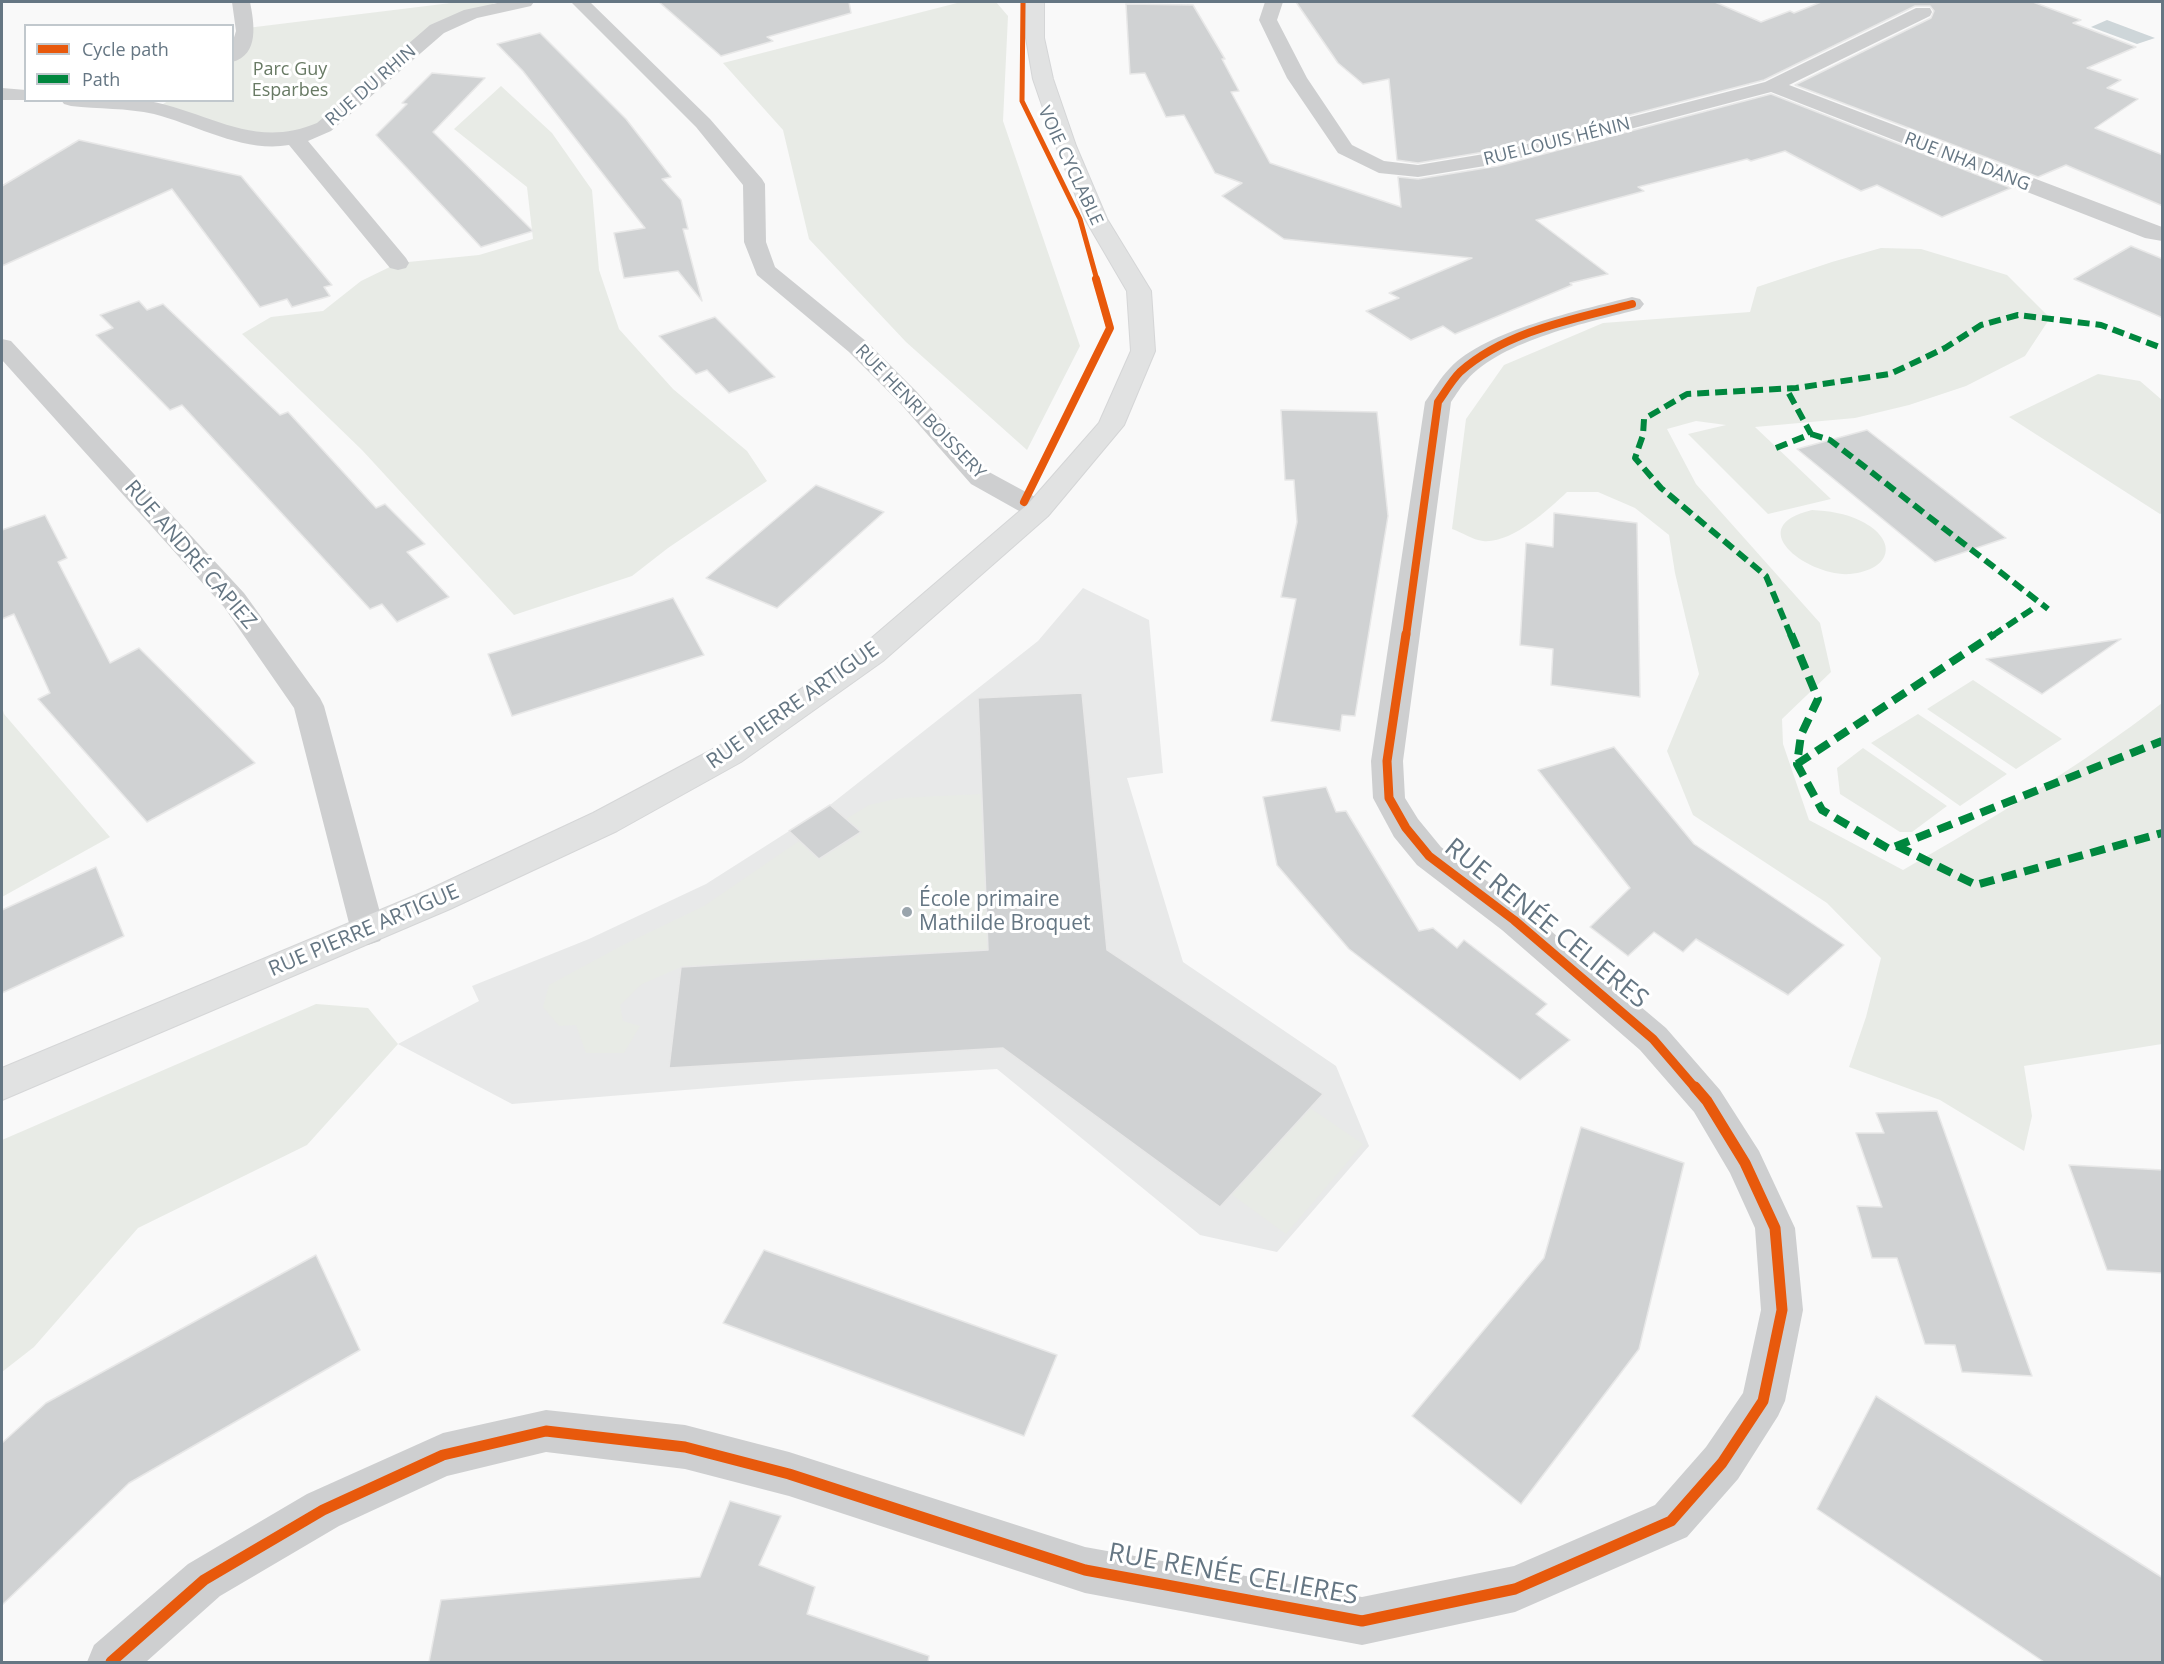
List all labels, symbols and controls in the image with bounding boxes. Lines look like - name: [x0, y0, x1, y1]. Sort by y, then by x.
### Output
- legend: [24, 24, 234, 102]
- text: Cycle path: [82, 37, 169, 61]
- street label: RUE DU RHIN: [321, 41, 421, 131]
- park label: Parc Guy Esparbes: [252, 59, 328, 101]
- text: Path: [82, 67, 120, 91]
- street label: VOIE CYCLABLE: [1033, 103, 1107, 229]
- street label: RUE LOUIS HÉNIN: [1481, 113, 1633, 171]
- street label: RUE NHA DANG: [1901, 128, 2033, 196]
- street label: RUE HENRI BOISSERY: [850, 340, 990, 484]
- street label: RUE ANDRÉ CAPIEZ: [119, 476, 261, 634]
- street label: RUE PIERRE ARTIGUE: [702, 637, 884, 775]
- street label: RUE RENÉE CELIERES: [1438, 832, 1654, 1016]
- street label: RUE PIERRE ARTIGUE: [265, 879, 463, 983]
- place label: École primaire Mathilde Broquet: [919, 887, 1090, 937]
- marker: École primaire Mathilde Broquet: [900, 905, 914, 919]
- street label: RUE RENÉE CELIERES: [1106, 1538, 1360, 1612]

